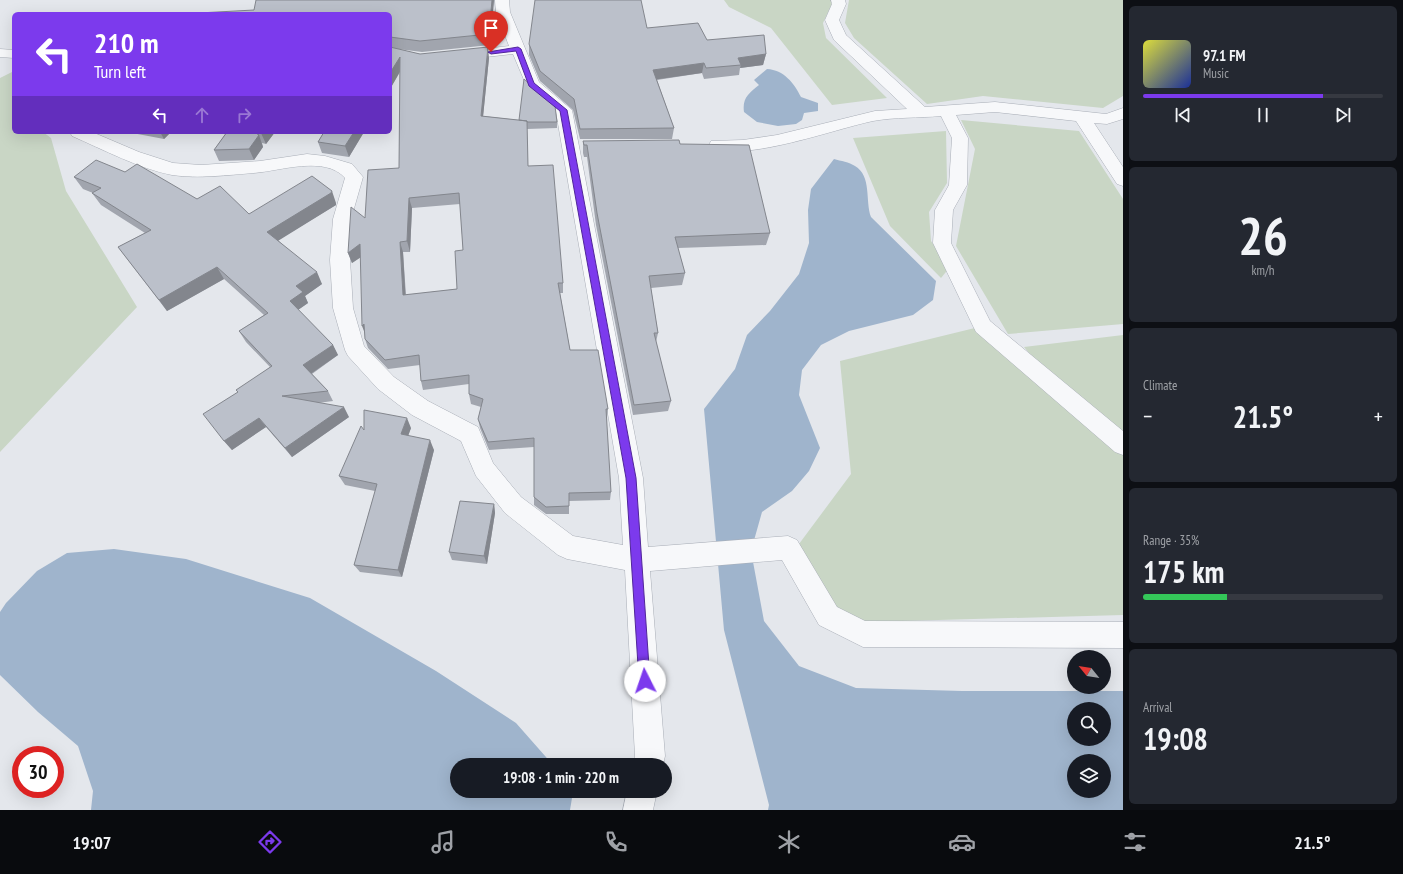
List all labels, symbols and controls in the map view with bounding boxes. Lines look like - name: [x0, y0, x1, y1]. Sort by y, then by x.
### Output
- pin: [474, 11, 508, 52]
- icon: arrive: [480, 17, 502, 39]
- text: 210 m: [94, 24, 158, 61]
- icon: left: [28, 28, 80, 80]
- text: 97.1 FM: [1203, 46, 1246, 65]
- text: Turn left: [94, 60, 146, 83]
- text: Music: [1203, 65, 1229, 82]
- icon: left: [149, 104, 171, 126]
- icon: ahead: [191, 104, 213, 126]
- icon: right: [233, 104, 255, 126]
- icon: previous: [1172, 104, 1194, 126]
- icon: pause: [1252, 104, 1274, 126]
- icon: next: [1332, 104, 1354, 126]
- text: 26: [1238, 202, 1288, 269]
- text: km/h: [1251, 262, 1275, 279]
- text: Climate: [1143, 377, 1177, 394]
- text: 21.5°: [1233, 397, 1293, 436]
- text: −: [1143, 402, 1152, 430]
- text: +: [1374, 402, 1383, 430]
- text: Range · 35%: [1143, 532, 1199, 549]
- text: 175 km: [1143, 552, 1224, 591]
- north arrow: [1067, 650, 1111, 694]
- map controls: [1067, 650, 1111, 798]
- position arrow: [624, 660, 666, 702]
- text: Arrival: [1143, 699, 1172, 716]
- button: search: [1067, 702, 1111, 746]
- text: 19:08: [1143, 719, 1208, 758]
- speed limit sign: 30: [12, 746, 64, 798]
- button: layers: [1067, 754, 1111, 798]
- text: 19:08 · 1 min · 220 m: [503, 768, 619, 787]
- icon: directions: [256, 828, 284, 856]
- icon: music: [429, 828, 457, 856]
- icon: phone: [602, 828, 630, 856]
- icon: climate: [775, 828, 803, 856]
- icon: car: [948, 828, 976, 856]
- icon: filters: [1121, 828, 1149, 856]
- text: 19:07: [72, 831, 111, 854]
- text: 21.5°: [1294, 831, 1331, 854]

